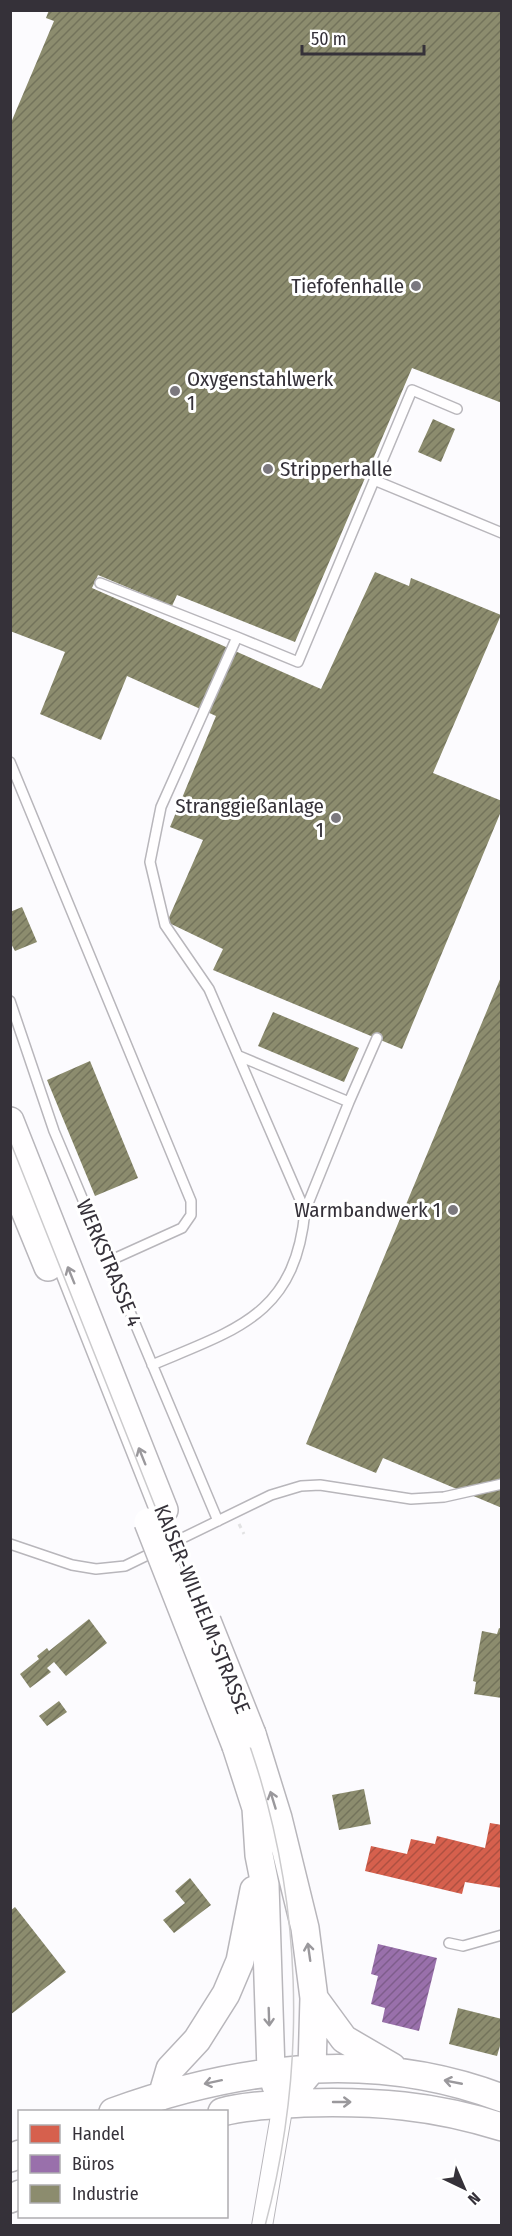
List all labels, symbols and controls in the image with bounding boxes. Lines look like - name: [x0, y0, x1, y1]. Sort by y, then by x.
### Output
- scale bar: [302, 18, 424, 56]
- text: 50 m: [311, 28, 347, 50]
- place label: Tiefofenhalle: [291, 273, 404, 299]
- marker: Tiefofenhalle: [409, 279, 423, 293]
- place label: Oxygenstahlwerk 1: [187, 366, 334, 416]
- marker: Oxygenstahlwerk 1: [168, 384, 182, 398]
- place label: Stripperhalle: [280, 456, 392, 482]
- marker: Stripperhalle: [261, 462, 275, 476]
- place label: Stranggießanlage 1: [175, 793, 324, 843]
- marker: Stranggießanlage 1: [329, 811, 343, 825]
- street label: WERKSTRASSE 4: [71, 1195, 147, 1331]
- place label: Warmbandwerk 1: [294, 1197, 441, 1223]
- marker: Warmbandwerk 1: [446, 1203, 460, 1217]
- one-way arrow: [65, 1266, 76, 1284]
- one-way arrow: [136, 1447, 147, 1466]
- street label: KAISER-WILHELM-STRASSE: [148, 1501, 256, 1717]
- one-way arrow: [267, 1791, 278, 1810]
- one-way arrow: [303, 1942, 314, 1962]
- one-way arrow: [264, 2007, 275, 2027]
- one-way arrow: [204, 2077, 223, 2088]
- one-way arrow: [444, 2077, 464, 2088]
- one-way arrow: [331, 2096, 351, 2108]
- legend: [18, 2110, 228, 2218]
- text: Handel: [72, 2123, 125, 2145]
- text: Büros: [72, 2153, 115, 2175]
- north arrow: [434, 2158, 494, 2218]
- text: Industrie: [72, 2183, 139, 2205]
- text: N: [464, 2188, 484, 2209]

